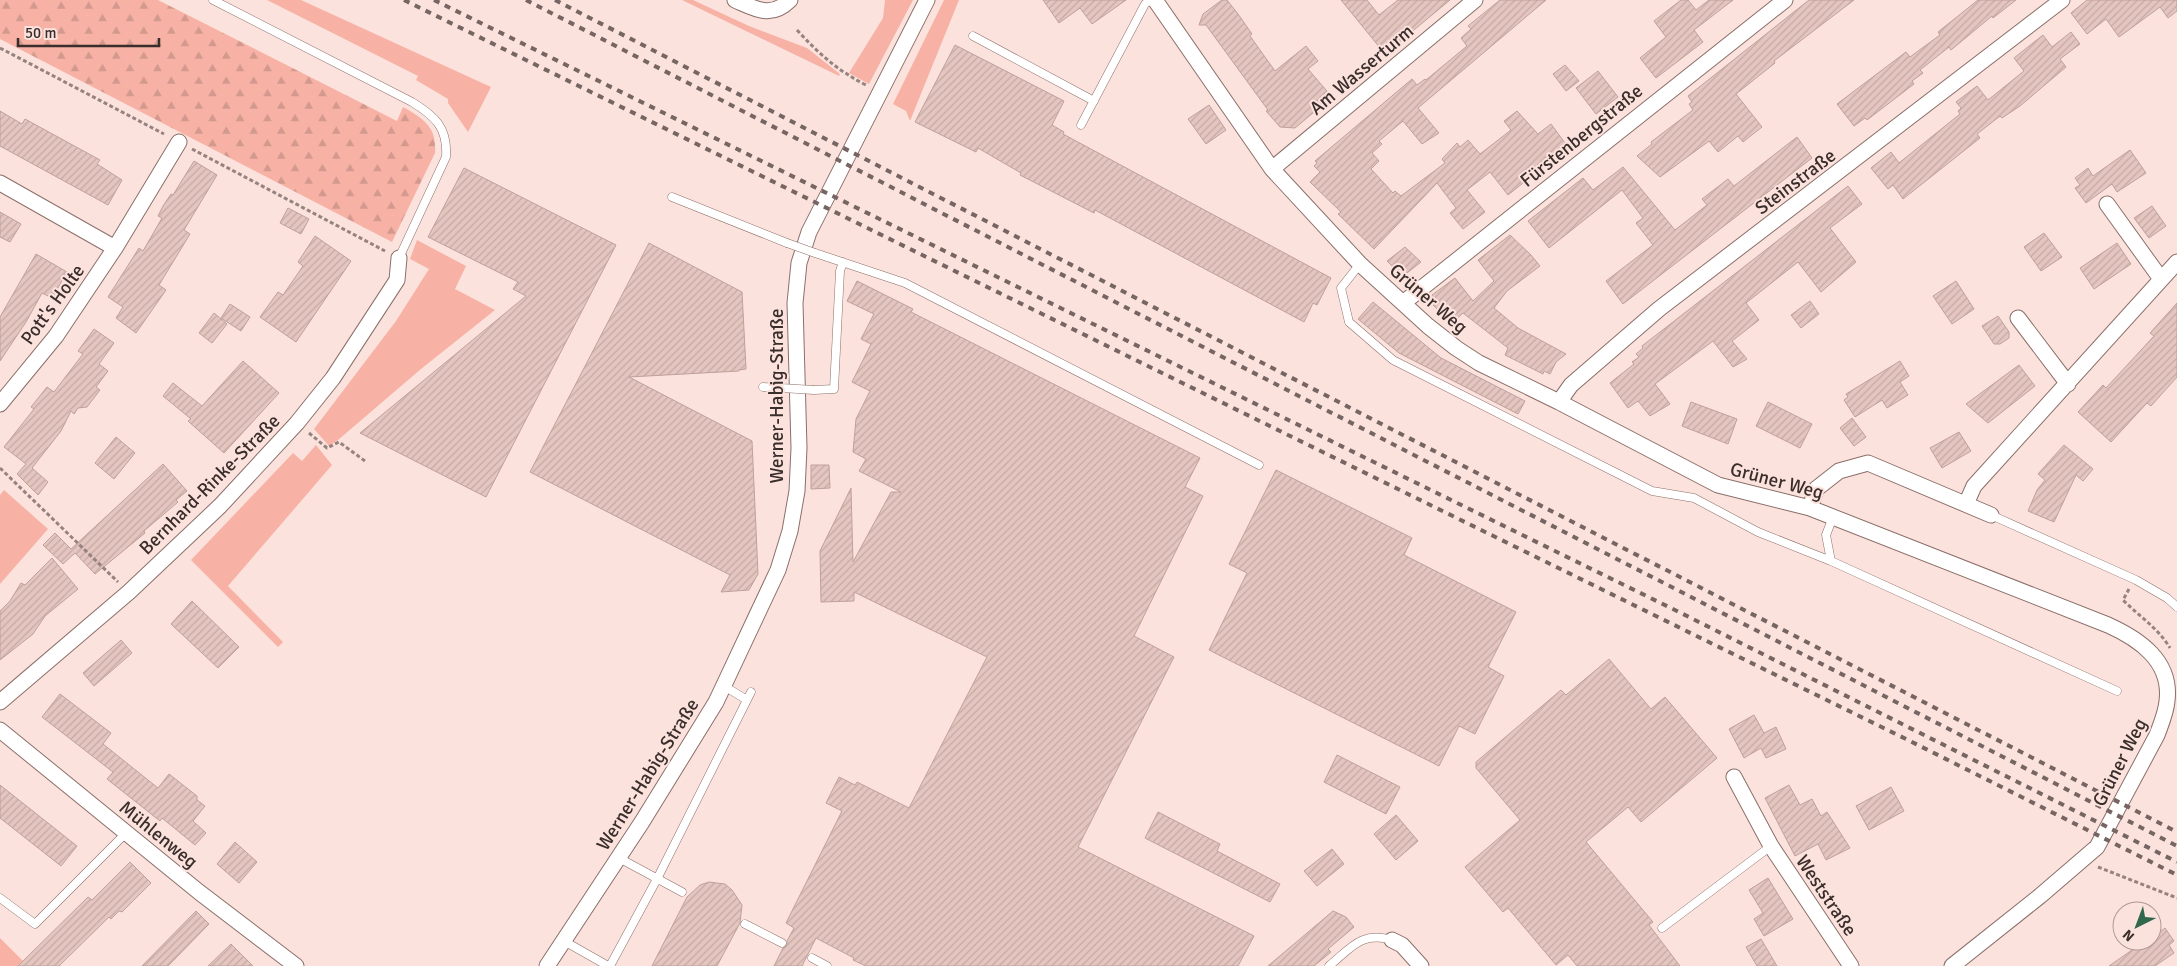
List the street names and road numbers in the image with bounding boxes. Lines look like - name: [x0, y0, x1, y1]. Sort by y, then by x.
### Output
- street label: Am Wasserturm: [1305, 19, 1419, 120]
- street label: Fürstenbergstraße: [1516, 79, 1648, 193]
- street label: Steinstraße: [1750, 144, 1841, 220]
- street label: Grüner Weg: [1384, 258, 1472, 339]
- street label: Pott's Holte: [16, 260, 90, 350]
- street label: Werner-Habig-Straße: [765, 309, 789, 483]
- street label: Bernhard-Rinke-Straße: [134, 409, 285, 560]
- street label: Grüner Weg: [1727, 457, 1826, 505]
- street label: Werner-Habig-Straße: [591, 694, 704, 855]
- street label: Grüner Weg: [2087, 714, 2152, 810]
- street label: Mühlenweg: [114, 796, 202, 874]
- street label: Weststraße: [1790, 850, 1862, 941]

